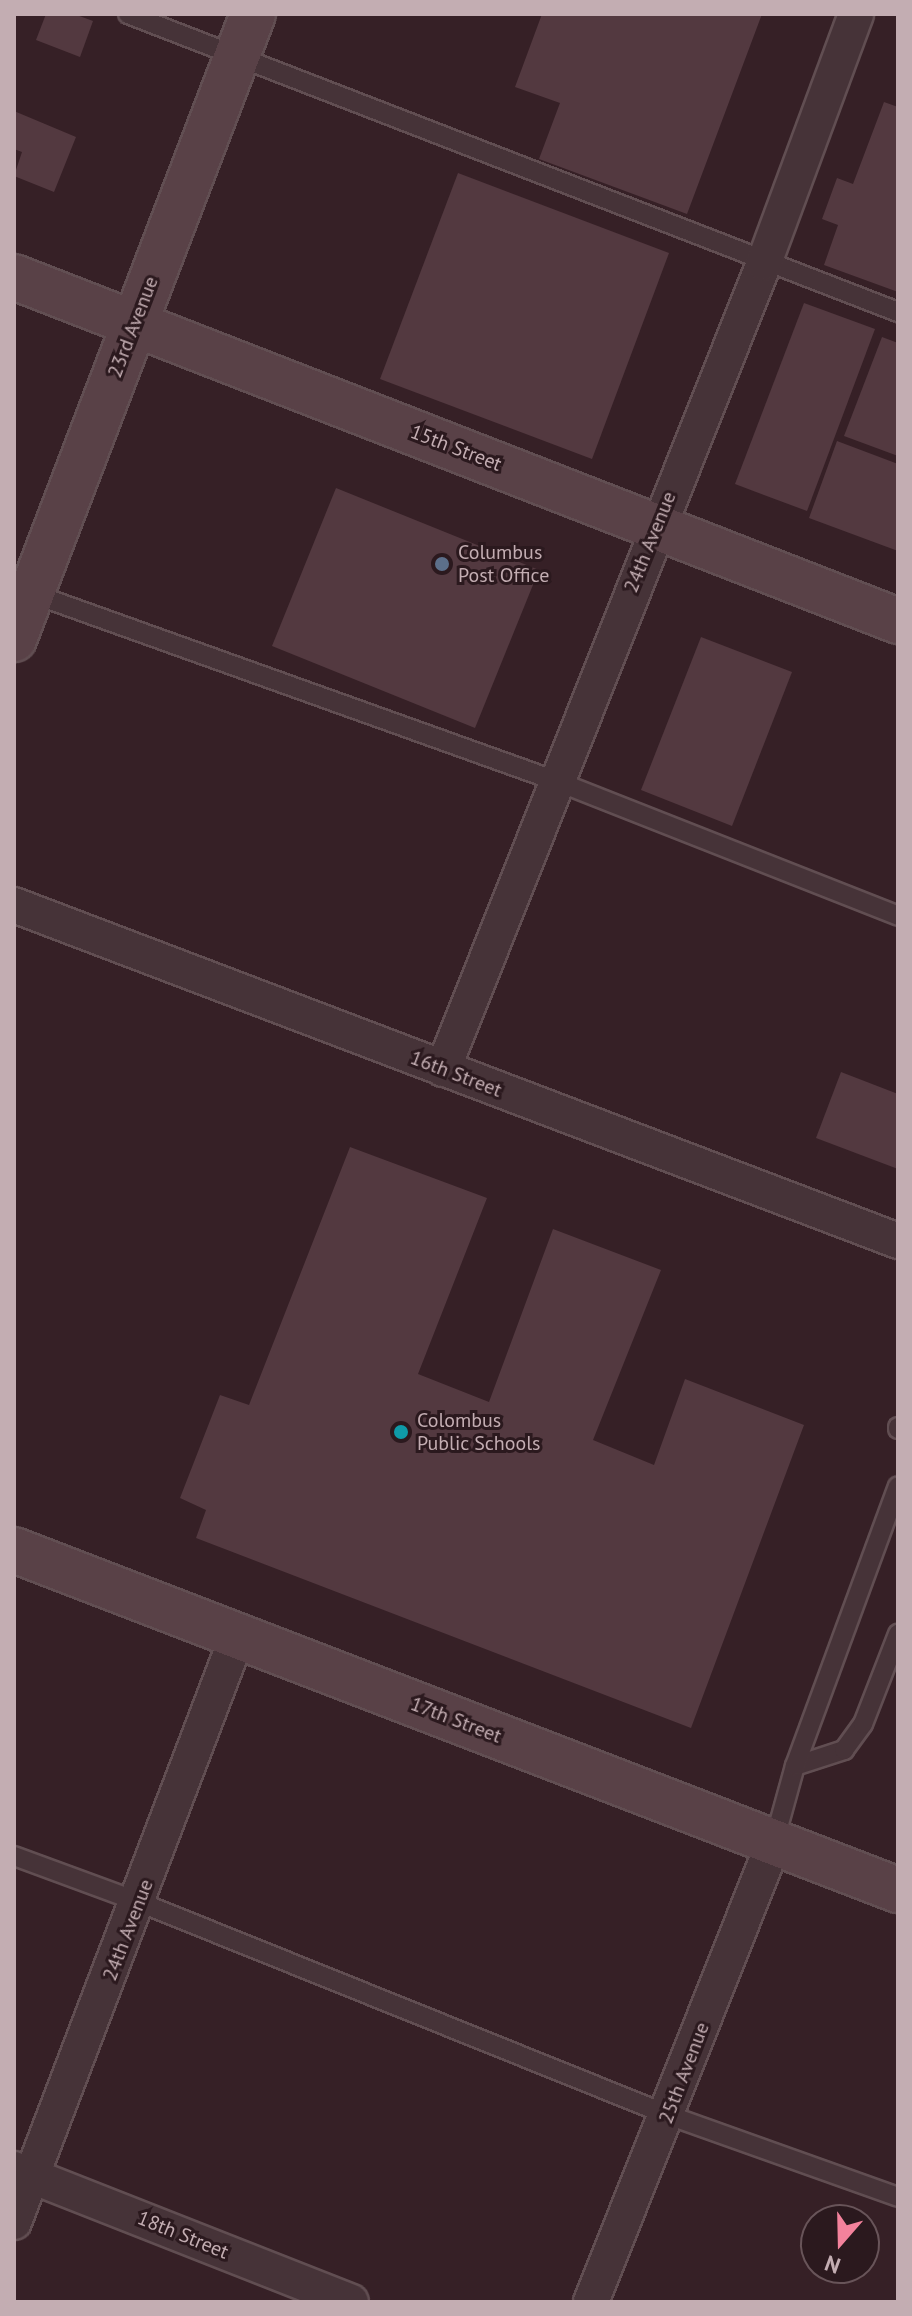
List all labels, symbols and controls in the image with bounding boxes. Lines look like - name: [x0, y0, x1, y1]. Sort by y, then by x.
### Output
- street label: 23rd Avenue: [103, 273, 163, 381]
- street label: 15th Street: [407, 420, 505, 476]
- street label: 24th Avenue: [619, 488, 681, 596]
- place label: Columbus Post Office: [458, 540, 549, 587]
- marker: Columbus Post Office: [433, 555, 451, 573]
- street label: 16th Street: [407, 1046, 505, 1102]
- place label: Colombus Public Schools: [417, 1408, 541, 1455]
- marker: Colombus Public Schools: [392, 1423, 410, 1441]
- street label: 17th Street: [407, 1692, 505, 1748]
- street label: 24th Avenue: [98, 1876, 158, 1984]
- street label: 25th Avenue: [654, 2019, 714, 2127]
- north arrow: [800, 2204, 880, 2284]
- street label: 18th Street: [134, 2206, 232, 2264]
- text: N: [821, 2249, 844, 2280]

